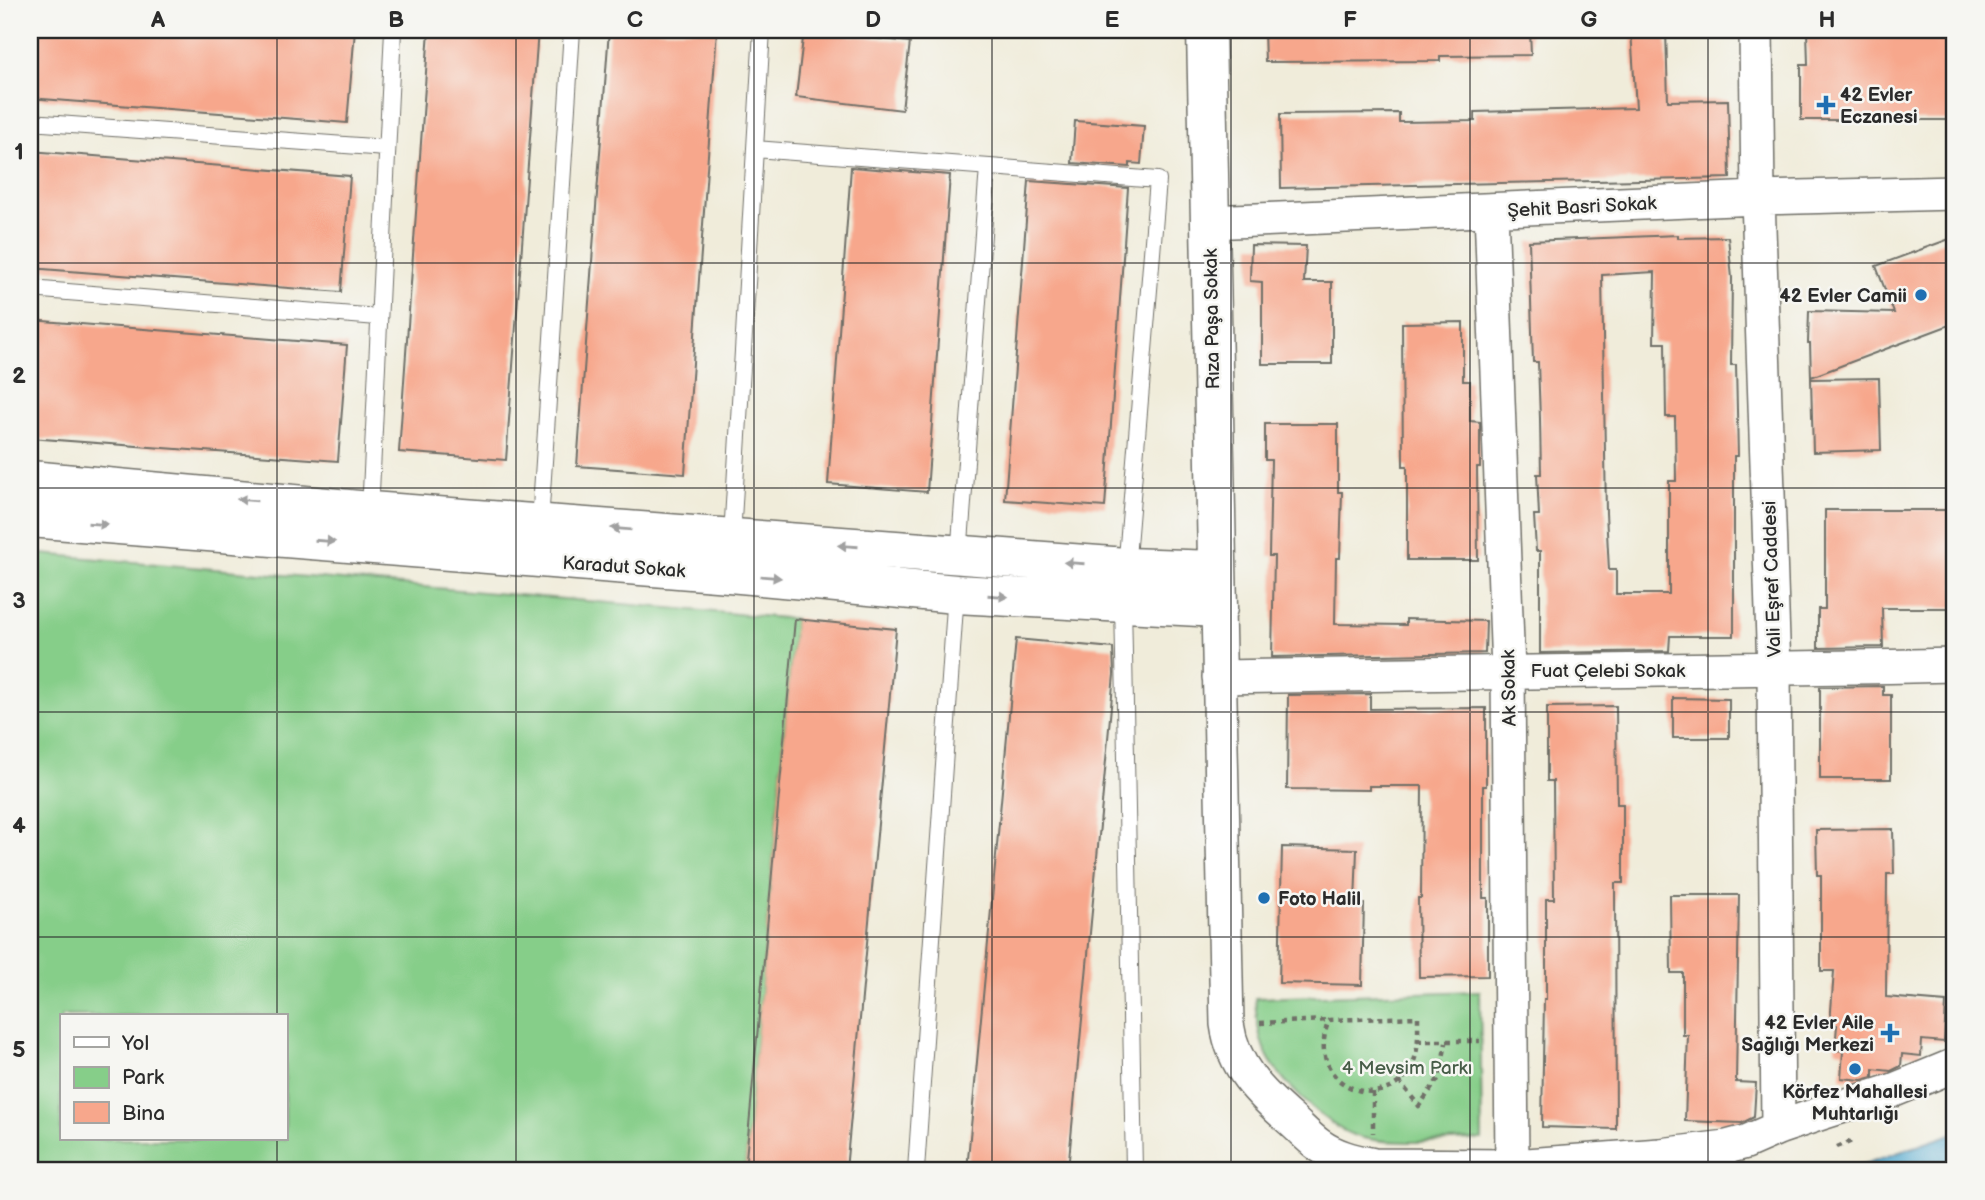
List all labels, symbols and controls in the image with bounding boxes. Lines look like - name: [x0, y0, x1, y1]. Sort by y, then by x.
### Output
- text: A: [150, 6, 166, 34]
- text: B: [388, 6, 404, 34]
- text: C: [627, 6, 643, 34]
- text: D: [865, 6, 881, 34]
- text: E: [1105, 6, 1120, 34]
- text: F: [1343, 6, 1357, 34]
- text: G: [1581, 6, 1598, 34]
- text: H: [1818, 6, 1836, 34]
- place label: 42 Evler Eczanesi: [1840, 84, 1918, 129]
- marker: 42 Evler Eczanesi: [1818, 97, 1834, 113]
- text: 1: [14, 138, 24, 166]
- street label: Şehit Basri Sokak: [1507, 192, 1658, 223]
- street label: Rıza Paşa Sokak: [1200, 248, 1225, 390]
- place label: 42 Evler Camii: [1780, 285, 1907, 308]
- marker: 42 Evler Camii: [1913, 287, 1929, 303]
- text: 2: [12, 362, 26, 390]
- one-way arrow: [236, 494, 258, 505]
- street label: Vali Eşref Caddesi: [1758, 500, 1787, 658]
- one-way arrow: [87, 519, 109, 530]
- one-way arrow: [610, 523, 632, 534]
- one-way arrow: [314, 536, 336, 547]
- one-way arrow: [836, 540, 858, 551]
- street label: Karadut Sokak: [562, 552, 687, 583]
- one-way arrow: [1063, 557, 1085, 568]
- one-way arrow: [760, 572, 782, 583]
- text: 3: [12, 587, 26, 615]
- one-way arrow: [987, 591, 1009, 602]
- street label: Ak Sokak: [1497, 649, 1522, 727]
- street label: Fuat Çelebi Sokak: [1531, 660, 1686, 683]
- text: 4: [12, 812, 26, 840]
- place label: Foto Halil: [1278, 888, 1361, 911]
- marker: Foto Halil: [1256, 890, 1272, 906]
- place label: 42 Evler Aile Sağlığı Merkezi: [1741, 1012, 1874, 1057]
- legend: [60, 1014, 287, 1140]
- marker: 42 Evler Aile Sağlığı Merkezi: [1880, 1023, 1900, 1043]
- text: Yol: [121, 1031, 149, 1056]
- text: 5: [12, 1036, 26, 1064]
- park label: 4 Mevsim Parkı: [1342, 1057, 1472, 1080]
- marker: Körfez Mahallesi Muhtarlığı: [1847, 1061, 1863, 1077]
- text: Park: [122, 1065, 165, 1090]
- place label: Körfez Mahallesi Muhtarlığı: [1782, 1081, 1928, 1126]
- text: Bina: [122, 1101, 165, 1126]

